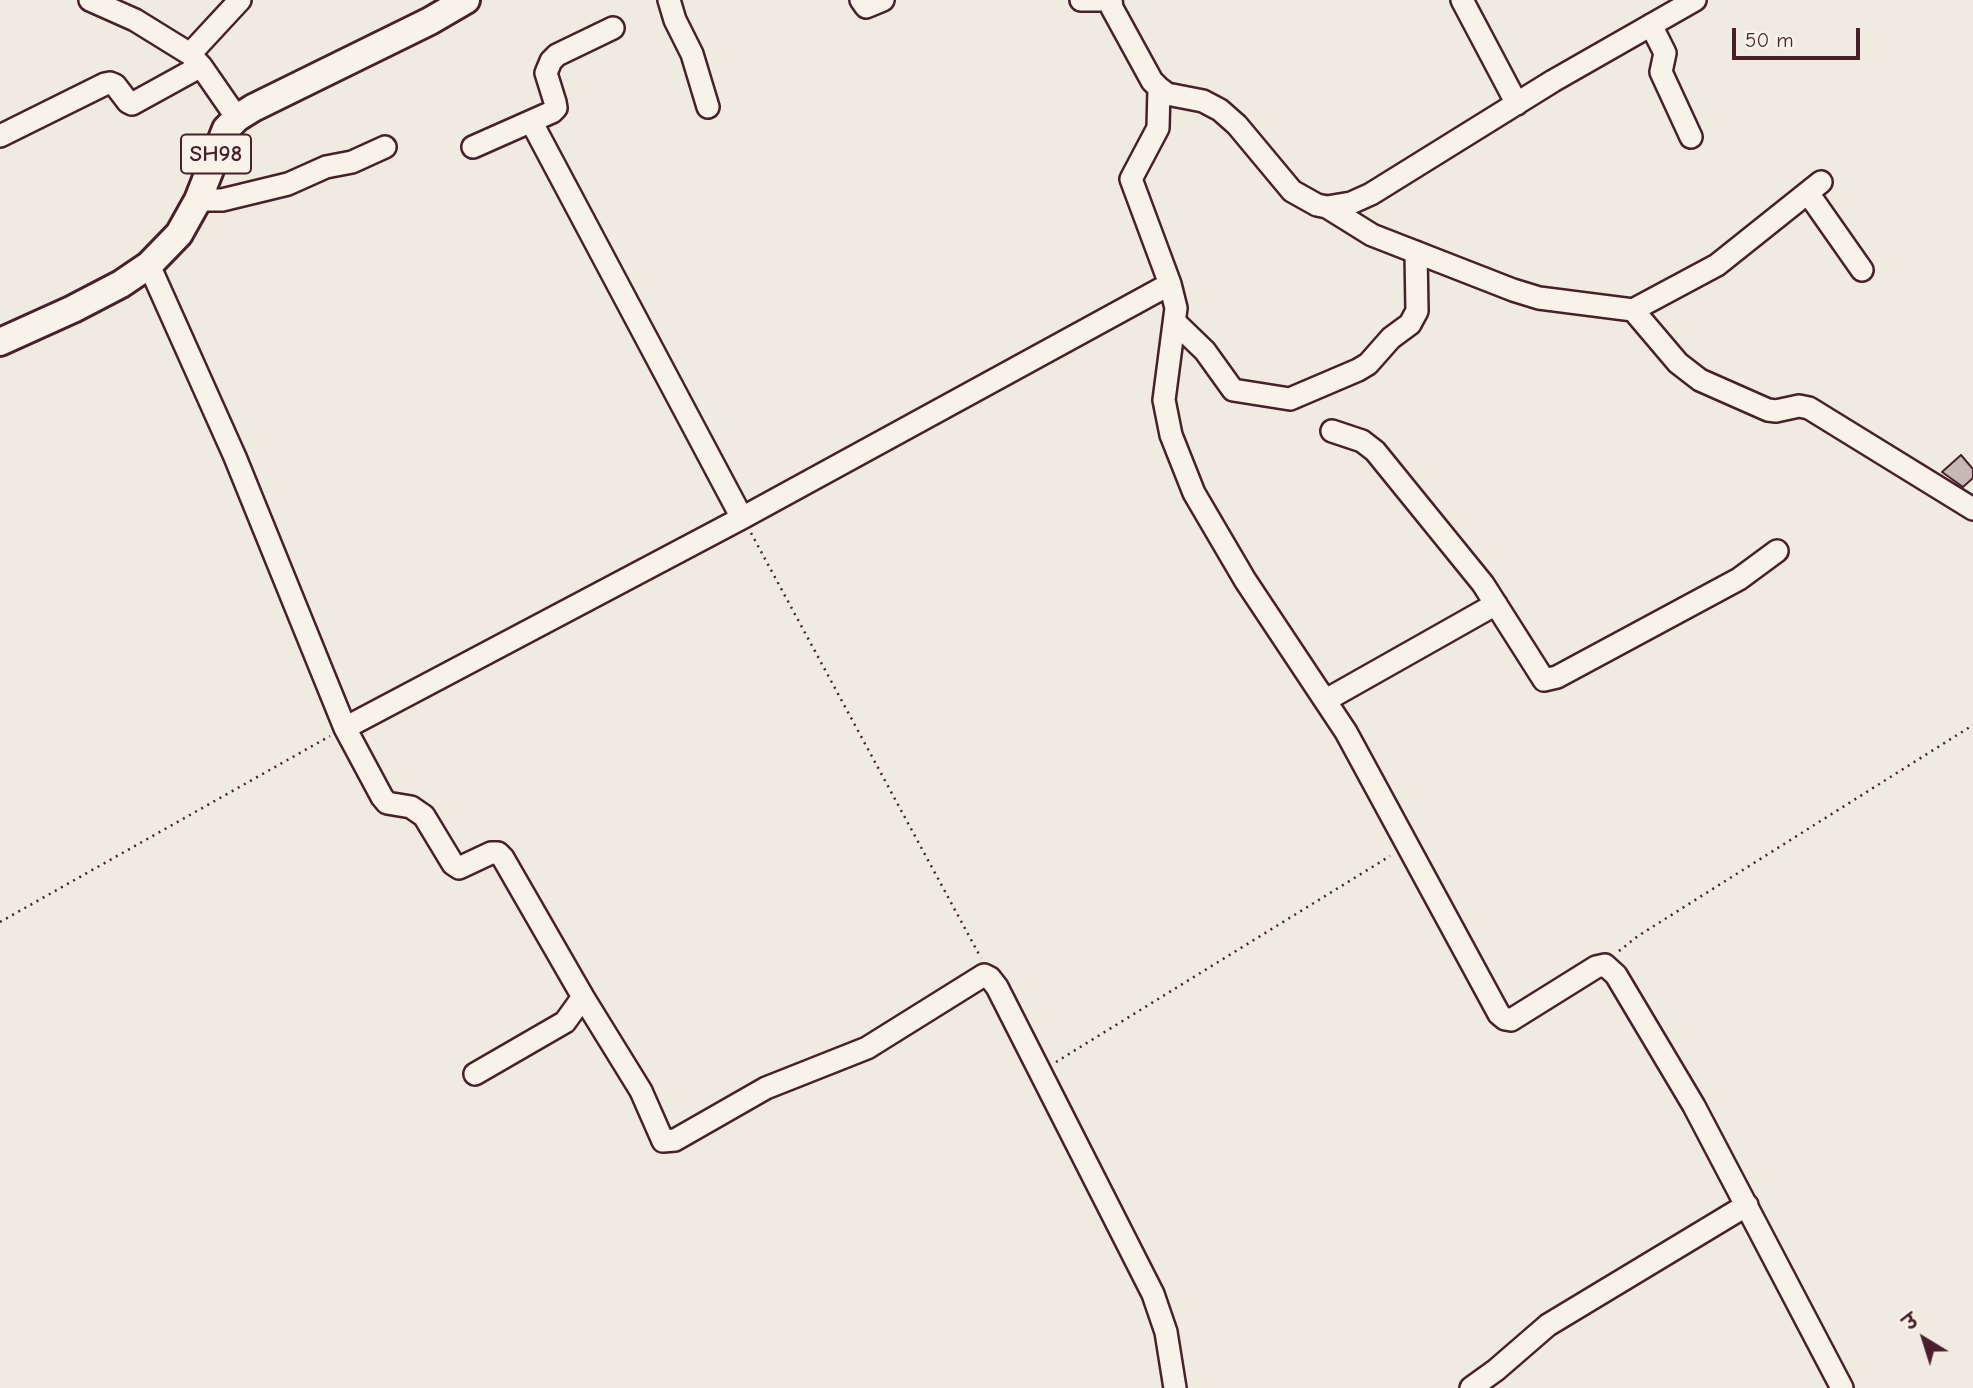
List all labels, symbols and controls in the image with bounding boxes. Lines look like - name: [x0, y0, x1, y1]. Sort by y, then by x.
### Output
- scale bar: [1735, 14, 1863, 58]
- text: 50 m: [1745, 28, 1794, 52]
- road number: SH98: [181, 134, 251, 174]
- north arrow: [1889, 1304, 1959, 1374]
- text: उ: [1899, 1310, 1923, 1335]

